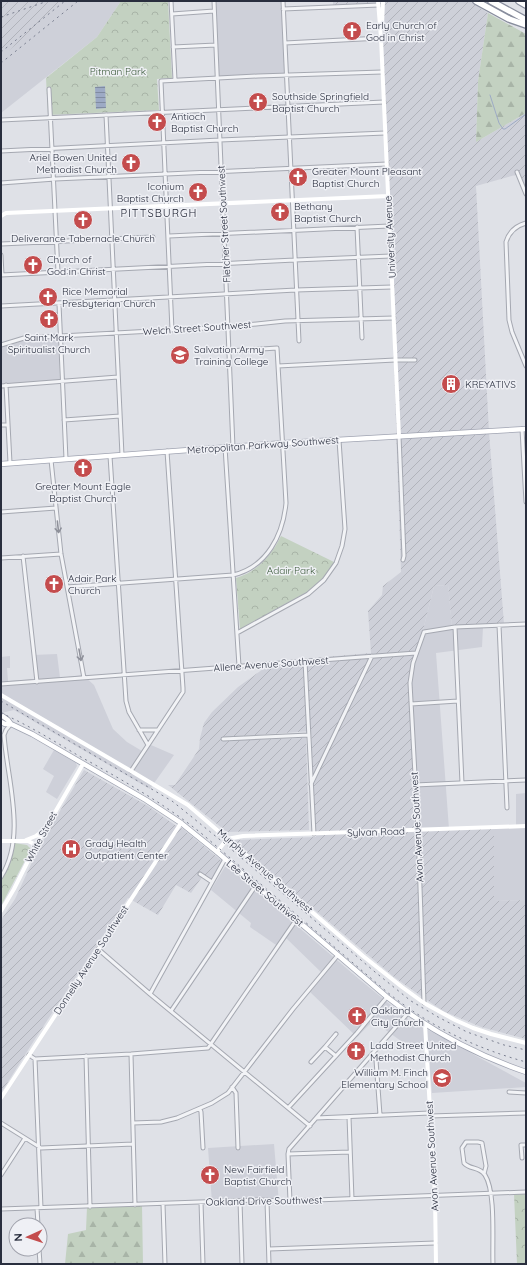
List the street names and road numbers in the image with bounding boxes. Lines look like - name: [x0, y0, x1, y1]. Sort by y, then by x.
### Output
- street label: Fletcher Street Southwest: [214, 164, 234, 283]
- street label: University Avenue: [381, 195, 399, 279]
- street label: Welch Street Southwest: [142, 318, 252, 338]
- street label: Metropolitan Parkway Southwest: [187, 433, 340, 457]
- street label: Allene Avenue Southwest: [213, 653, 330, 675]
- street label: Avon Avenue Southwest: [408, 771, 426, 883]
- street label: White Street: [22, 808, 60, 865]
- street label: Sylvan Road: [347, 824, 405, 840]
- street label: Murphy Avenue Southwest: [215, 826, 316, 916]
- street label: Lee Street Southwest: [224, 857, 307, 930]
- street label: Donnelly Avenue Southwest: [51, 902, 132, 1017]
- street label: Avon Avenue Southwest: [423, 1100, 441, 1212]
- street label: Oakland Drive Southwest: [206, 1193, 323, 1209]

